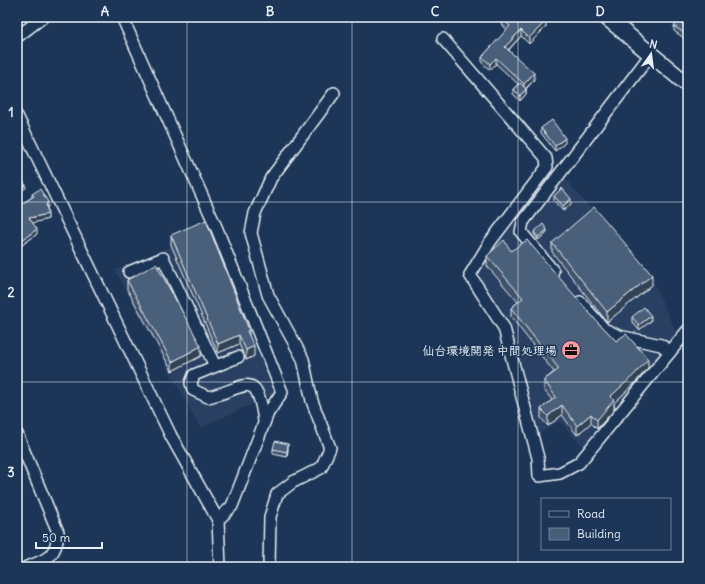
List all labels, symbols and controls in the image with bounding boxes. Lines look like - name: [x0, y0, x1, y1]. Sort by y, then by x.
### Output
- text: A: [101, 3, 110, 20]
- text: B: [266, 3, 275, 20]
- text: C: [431, 3, 440, 20]
- text: D: [595, 3, 605, 20]
- north arrow: [631, 34, 671, 74]
- text: N: [648, 37, 659, 52]
- text: 1: [8, 104, 14, 121]
- text: 2: [7, 284, 15, 301]
- office icon: 仙台環境開発 中間処理場: [560, 339, 582, 361]
- place label: 仙台環境開発 中間処理場: [422, 343, 557, 358]
- text: 3: [7, 464, 15, 481]
- legend: [541, 498, 671, 550]
- text: Road: [577, 506, 605, 521]
- scale bar: [36, 524, 102, 550]
- text: Building: [577, 526, 621, 541]
- text: 50 m: [42, 530, 71, 545]

